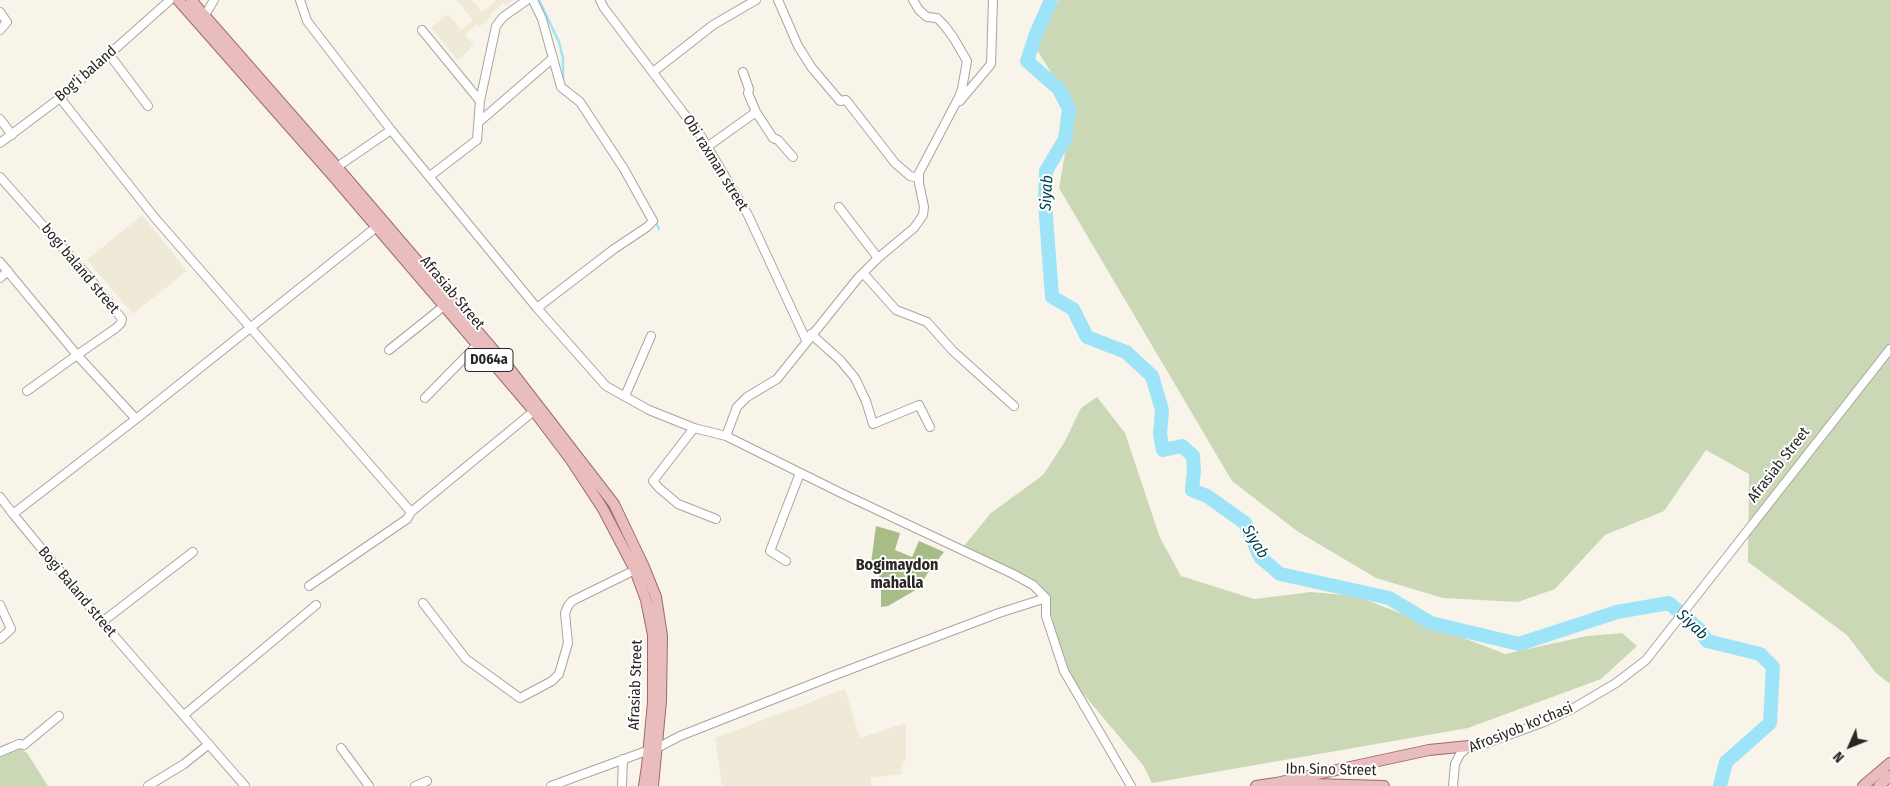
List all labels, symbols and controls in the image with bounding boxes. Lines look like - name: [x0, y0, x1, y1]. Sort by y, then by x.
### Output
- street label: Bog'i baland: [52, 42, 120, 106]
- street label: Obi raxman street: [678, 112, 752, 214]
- water label: Siyab: [1036, 175, 1058, 211]
- street label: bogi baland street: [37, 220, 123, 318]
- street label: Afrasiab Street: [416, 253, 488, 333]
- road number: D064a: [465, 348, 513, 372]
- street label: Afrasiab Street: [1744, 424, 1814, 506]
- water label: Siyab: [1238, 522, 1272, 562]
- street label: Bogi Baland street: [34, 543, 120, 641]
- district label: Bogimaydon mahalla: [856, 556, 938, 594]
- water label: Siyab: [1672, 606, 1712, 644]
- street label: Afrasiab Street: [625, 640, 647, 730]
- street label: Afrosiyob ko'chasi: [1466, 699, 1576, 757]
- north arrow: [1825, 721, 1875, 771]
- text: N: [1830, 748, 1848, 766]
- street label: Ibn Sino Street: [1285, 760, 1377, 780]

